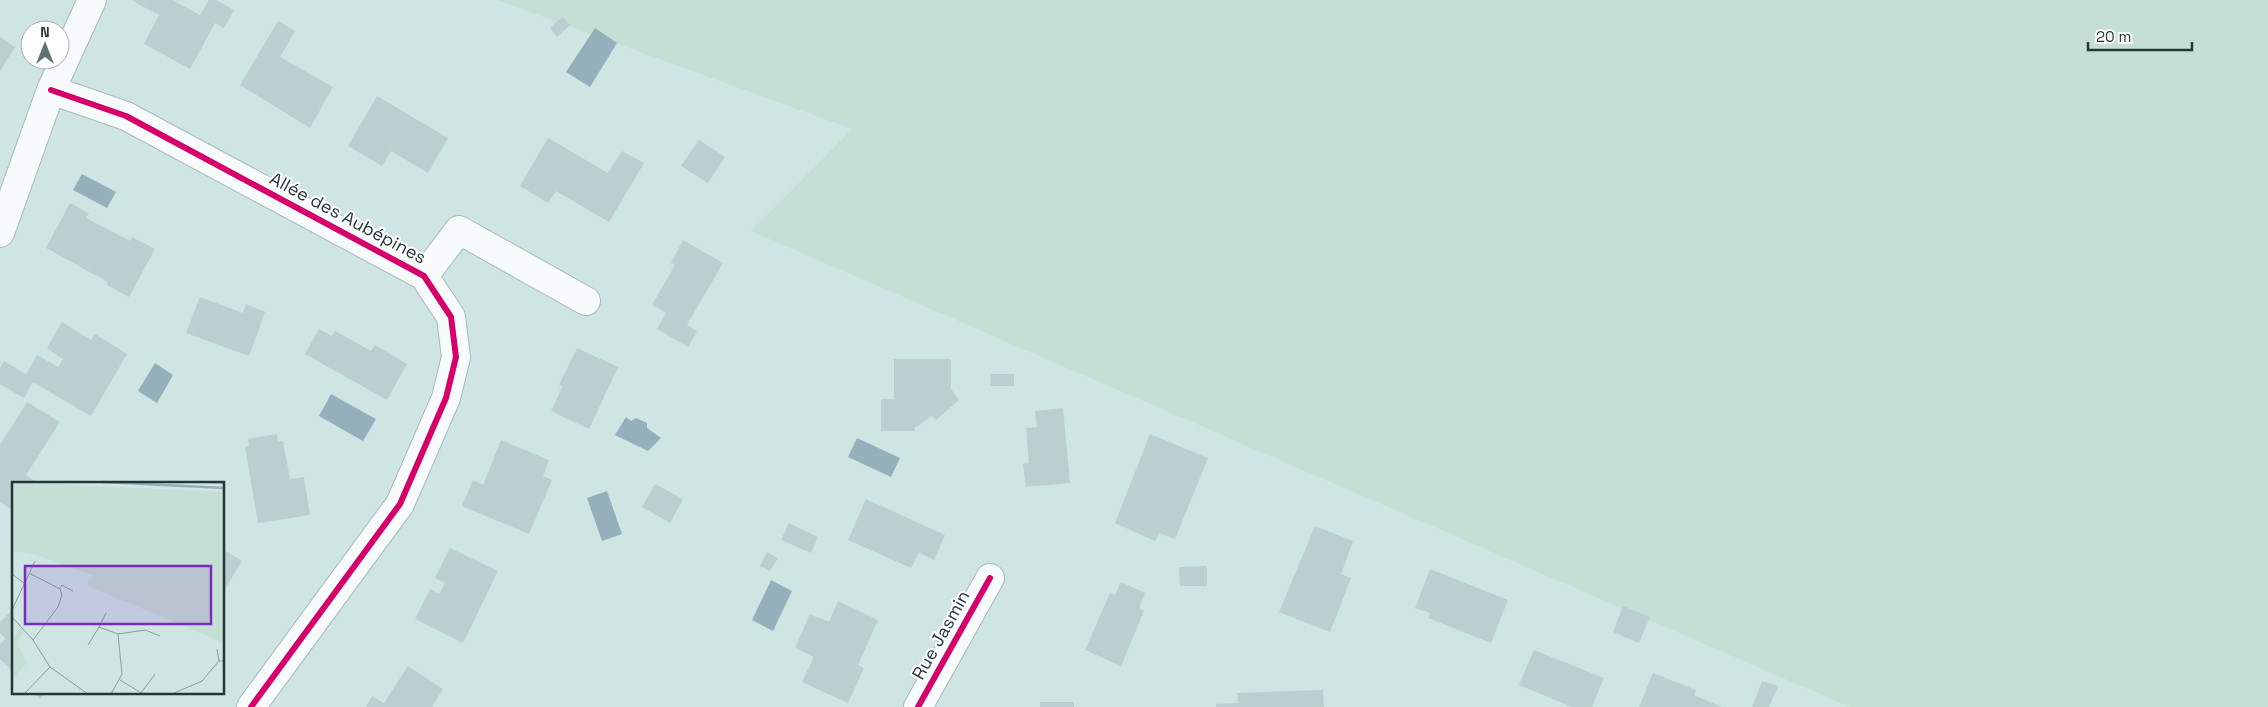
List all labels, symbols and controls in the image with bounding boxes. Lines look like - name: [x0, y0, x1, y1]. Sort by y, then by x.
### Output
- north arrow: [20, 20, 70, 70]
- scale bar: [2088, 20, 2192, 52]
- text: N: [40, 23, 50, 41]
- text: 20 m: [2096, 27, 2131, 46]
- street label: Allée des Aubépines: [266, 167, 430, 269]
- inset map: [12, 482, 225, 694]
- street label: Rue Jasmin: [907, 586, 975, 683]

